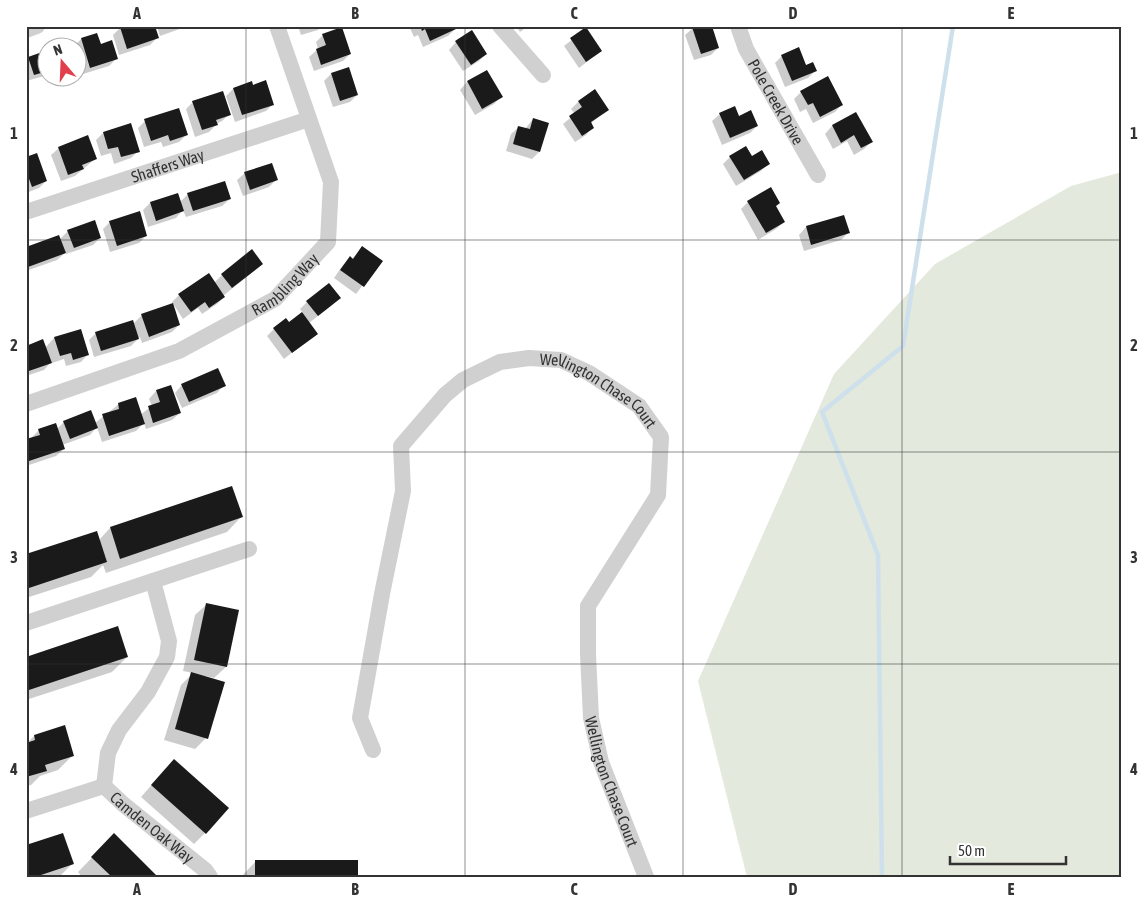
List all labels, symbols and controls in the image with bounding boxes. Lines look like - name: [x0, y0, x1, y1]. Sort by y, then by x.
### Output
- text: A: [132, 4, 141, 22]
- text: B: [351, 4, 359, 22]
- text: C: [570, 4, 578, 22]
- text: D: [789, 4, 798, 22]
- text: E: [1008, 4, 1015, 22]
- north arrow: [38, 38, 88, 88]
- text: N: [51, 41, 64, 59]
- street label: Pole Creek Drive: [745, 56, 808, 148]
- text: 1: [10, 124, 18, 142]
- text: 1: [1130, 124, 1138, 142]
- street label: Shaffers Way: [129, 145, 207, 186]
- street label: Rambling Way: [248, 249, 323, 319]
- text: 2: [10, 336, 18, 354]
- text: 2: [1130, 336, 1138, 354]
- street label: Wellington Chase Court: [539, 350, 661, 432]
- text: 3: [10, 548, 18, 566]
- text: 3: [1130, 548, 1138, 566]
- street label: Wellington Chase Court: [582, 715, 642, 849]
- text: 4: [9, 760, 18, 778]
- text: 4: [1129, 760, 1138, 778]
- street label: Camden Oak Way: [107, 788, 198, 867]
- scale bar: [950, 833, 1067, 865]
- text: 50 m: [958, 842, 985, 859]
- text: A: [132, 880, 141, 898]
- text: B: [351, 880, 359, 898]
- text: C: [570, 880, 578, 898]
- text: D: [789, 880, 798, 898]
- text: E: [1008, 880, 1015, 898]

